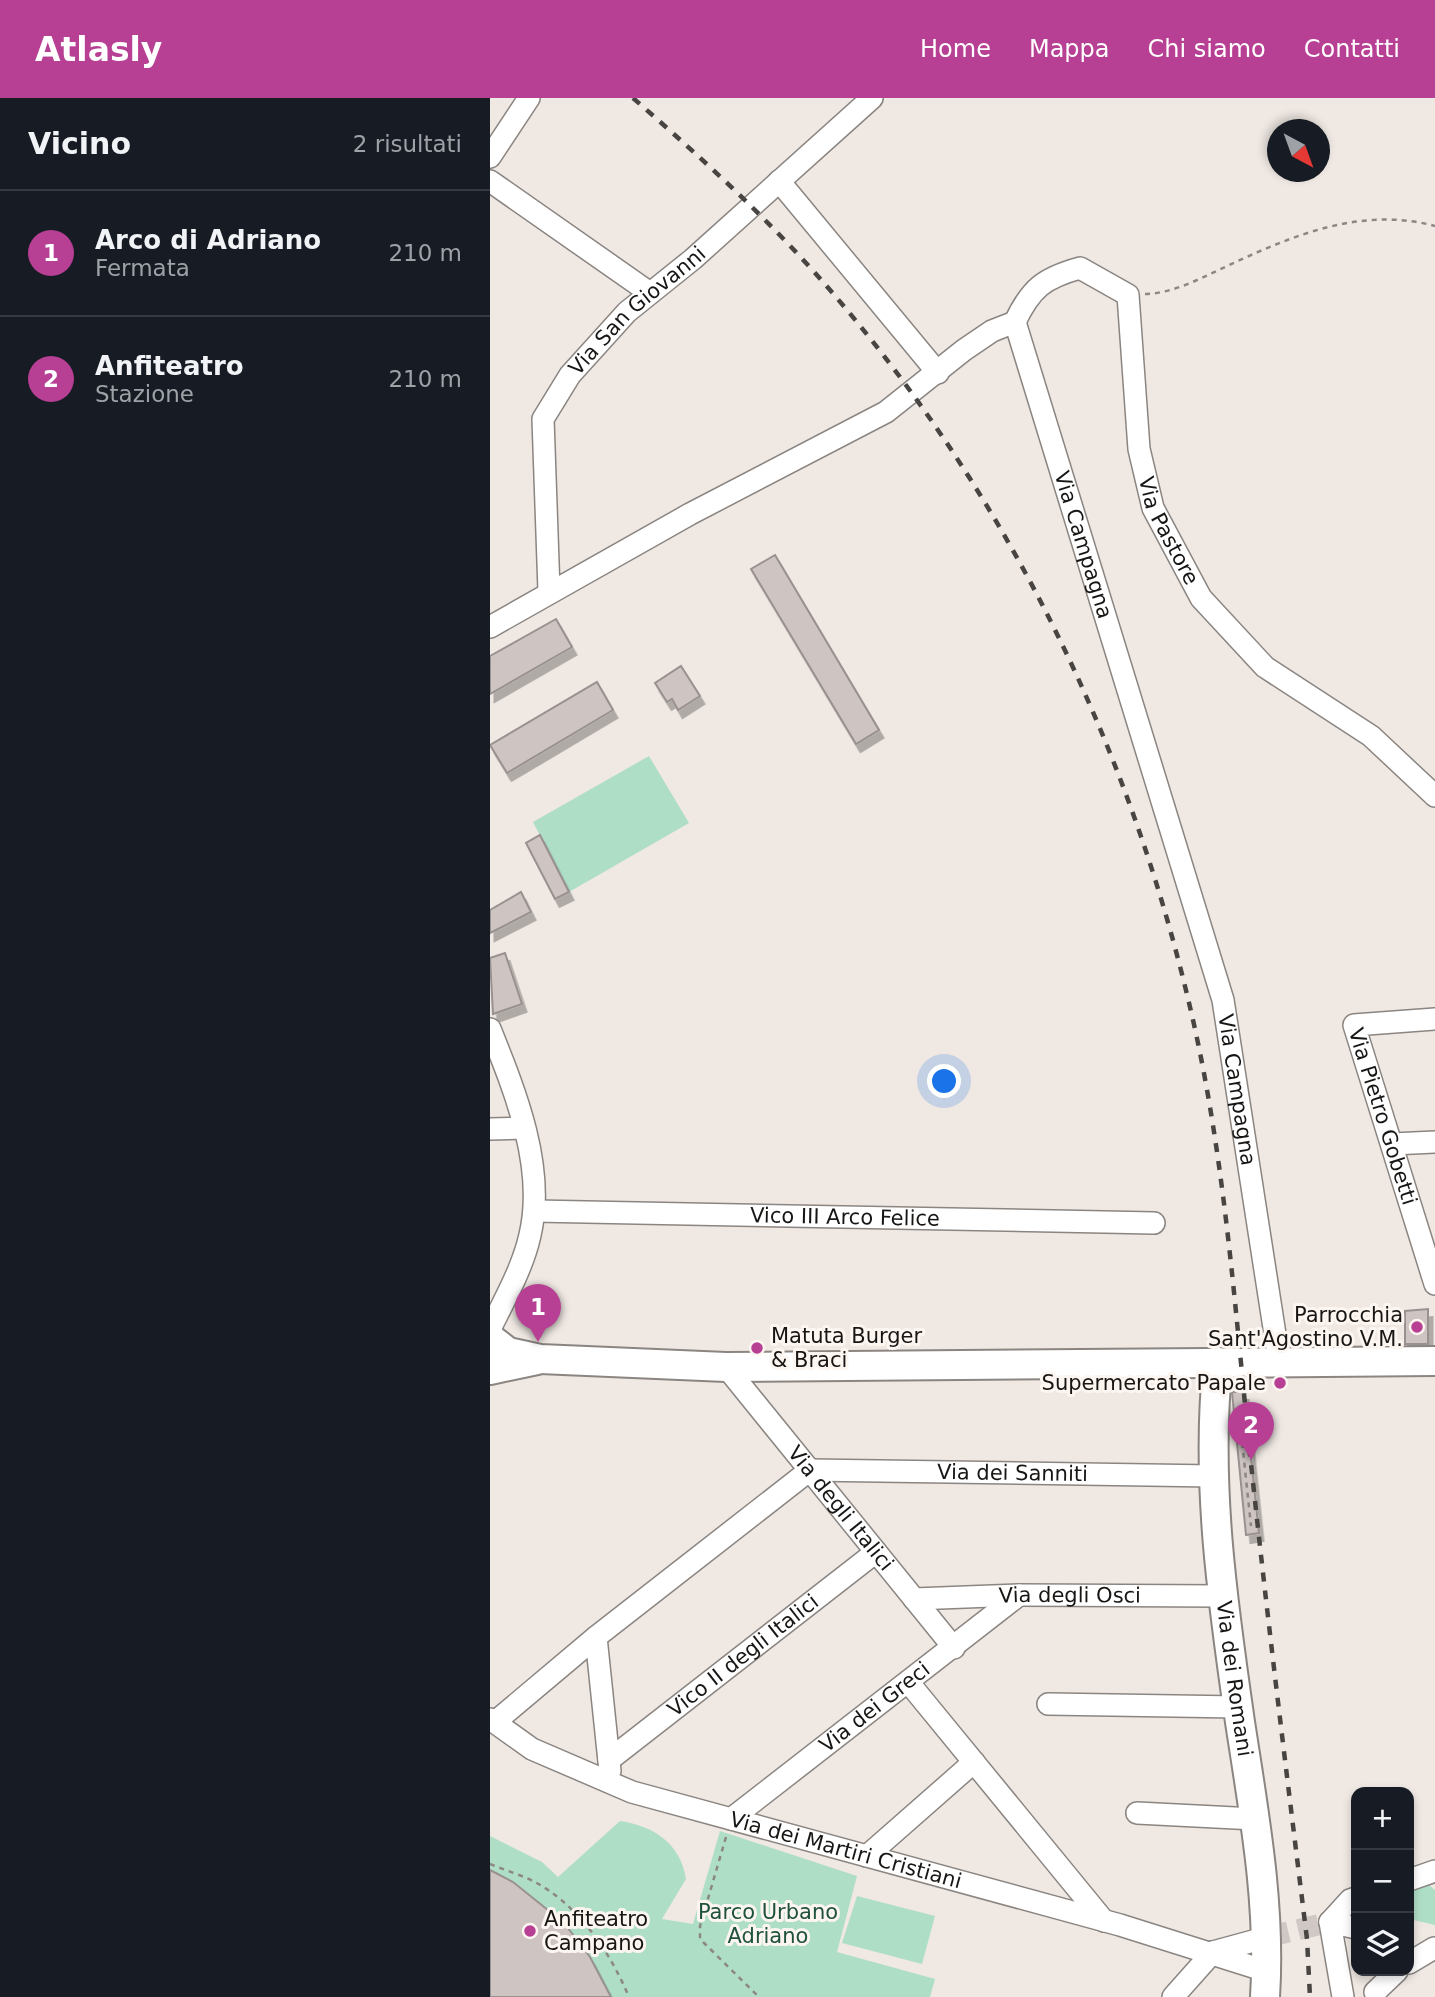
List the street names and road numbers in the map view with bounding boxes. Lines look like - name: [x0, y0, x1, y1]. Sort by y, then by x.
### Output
- street label: Via San Giovanni: [564, 242, 711, 380]
- street label: Via Campagna: [1049, 468, 1117, 622]
- street label: Via Pastore: [1134, 474, 1204, 589]
- street label: Via Campagna: [1213, 1012, 1261, 1167]
- street label: Via Pietro Gobetti: [1344, 1025, 1421, 1208]
- street label: Vico III Arco Felice: [750, 1203, 940, 1231]
- street label: Via degli Italici: [783, 1441, 898, 1576]
- street label: Via dei Sanniti: [937, 1460, 1088, 1486]
- street label: Via degli Osci: [998, 1583, 1141, 1608]
- street label: Vico II degli Italici: [663, 1589, 823, 1722]
- street label: Via dei Romani: [1212, 1599, 1257, 1758]
- street label: Via dei Greci: [815, 1657, 934, 1758]
- street label: Via dei Martiri Cristiani: [727, 1807, 964, 1893]

